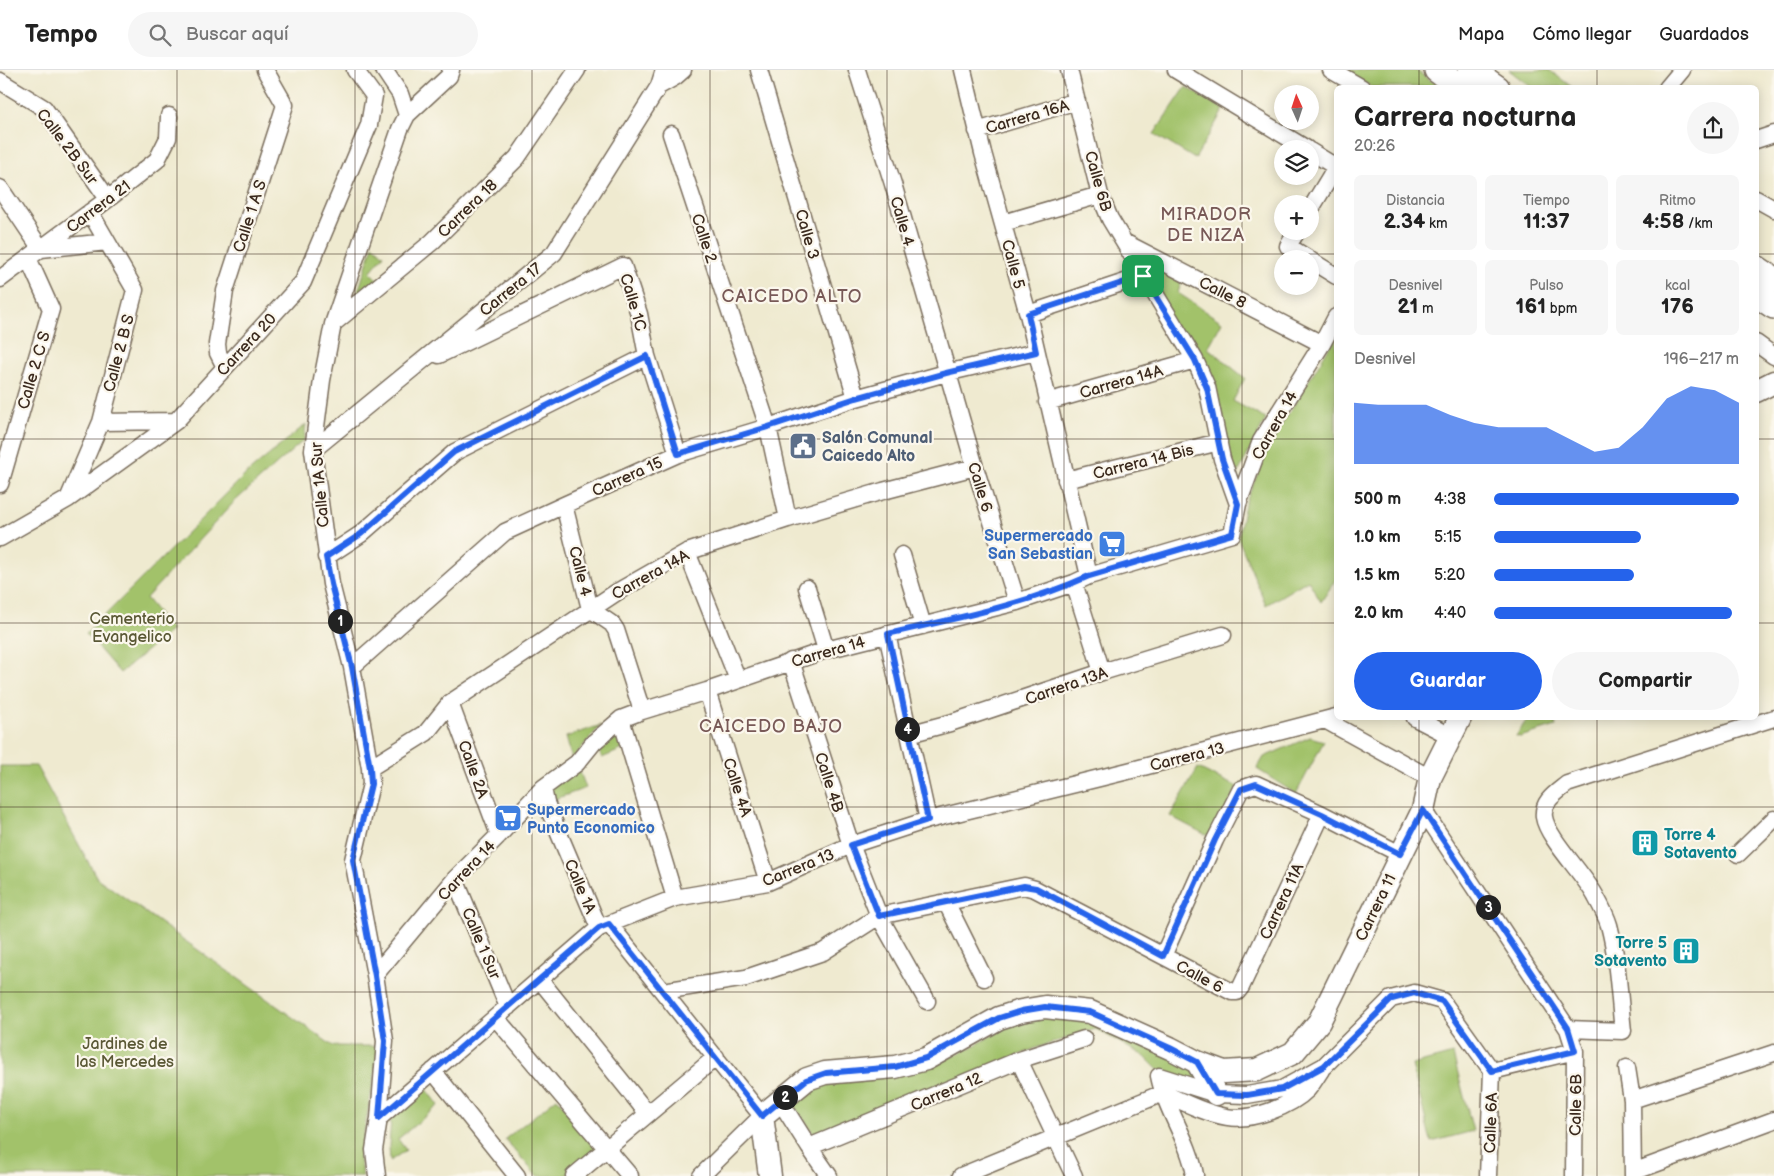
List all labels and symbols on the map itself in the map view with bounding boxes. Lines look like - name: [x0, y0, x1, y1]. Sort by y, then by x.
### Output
- north arrow: [1274, 85, 1319, 130]
- street label: Carrera 16A: [984, 96, 1071, 138]
- street label: Calle 2B Sur: [32, 105, 102, 189]
- street label: Calle 6B: [1080, 149, 1115, 214]
- street label: Carrera 18: [434, 176, 502, 242]
- street label: Carrera 21: [63, 177, 135, 237]
- street label: Calle 1 A S: [230, 178, 271, 255]
- street label: Calle 4: [885, 194, 918, 249]
- district label: MIRADOR DE NIZA: [1160, 204, 1252, 246]
- street label: Calle 3: [790, 207, 823, 262]
- street label: Calle 2: [687, 211, 721, 266]
- street label: Calle 5: [997, 238, 1028, 291]
- pin: [1122, 255, 1164, 297]
- street label: Carrera 17: [476, 259, 546, 321]
- street label: Calle 1C: [615, 272, 650, 333]
- street label: Calle 8: [1195, 273, 1249, 313]
- district label: CAICEDO ALTO: [722, 286, 862, 307]
- street label: Carrera 20: [213, 310, 281, 380]
- street label: Calle 2 B S: [100, 312, 139, 394]
- street label: Calle 2 C S: [14, 329, 55, 412]
- street label: Carrera 14A: [1078, 361, 1165, 403]
- street label: Carrera 14: [1249, 388, 1302, 464]
- place label: Salón Comunal Caicedo Alto: [822, 429, 932, 466]
- public building icon: Salón Comunal Caicedo Alto: [788, 431, 818, 461]
- street label: Calle 1A Sur: [307, 441, 334, 528]
- street label: Carrera 14 Bis: [1091, 441, 1196, 484]
- street label: Carrera 15: [589, 453, 666, 501]
- street label: Calle 6: [963, 460, 996, 515]
- place label: Supermercado San Sebastian: [984, 527, 1093, 564]
- supermarket icon: Supermercado San Sebastian: [1097, 529, 1127, 559]
- street label: Calle 4: [564, 544, 595, 599]
- street label: Carrera 14A: [609, 546, 693, 604]
- pin: 1: [328, 608, 352, 634]
- park label: Cementerio Evangelico: [89, 610, 175, 647]
- street label: Carrera 14: [789, 633, 868, 672]
- street label: Carrera 13A: [1023, 663, 1110, 709]
- district label: CAICEDO BAJO: [699, 716, 843, 737]
- pin: 4: [894, 716, 920, 742]
- street label: Calle 2A: [453, 738, 492, 801]
- street label: Carrera 13: [1148, 739, 1227, 776]
- street label: Calle 4B: [810, 750, 847, 815]
- street label: Calle 4A: [718, 756, 755, 820]
- place label: Supermercado Punto Economico: [527, 801, 655, 838]
- supermarket icon: Supermercado Punto Economico: [493, 803, 523, 833]
- place label: Torre 4 Sotavento: [1664, 826, 1737, 863]
- building icon: Torre 4 Sotavento: [1630, 828, 1660, 858]
- street label: Carrera 14: [434, 837, 500, 905]
- street label: Carrera 13: [760, 845, 838, 891]
- street label: Calle 1A: [560, 857, 600, 917]
- street label: Carrera 11A: [1256, 860, 1308, 943]
- street label: Carrera 11: [1352, 871, 1401, 944]
- pin: 3: [1476, 894, 1500, 920]
- street label: Calle 1 Sur: [457, 905, 504, 982]
- place label: Torre 5 Sotavento: [1594, 934, 1667, 971]
- building icon: Torre 5 Sotavento: [1671, 936, 1701, 966]
- street label: Calle 6: [1172, 957, 1226, 998]
- park label: Jardines de las Mercedes: [76, 1035, 174, 1072]
- street label: Carrera 12: [908, 1069, 986, 1116]
- street label: Calle 6B: [1566, 1074, 1587, 1136]
- pin: 2: [772, 1084, 798, 1110]
- street label: Calle 6A: [1481, 1092, 1502, 1154]

